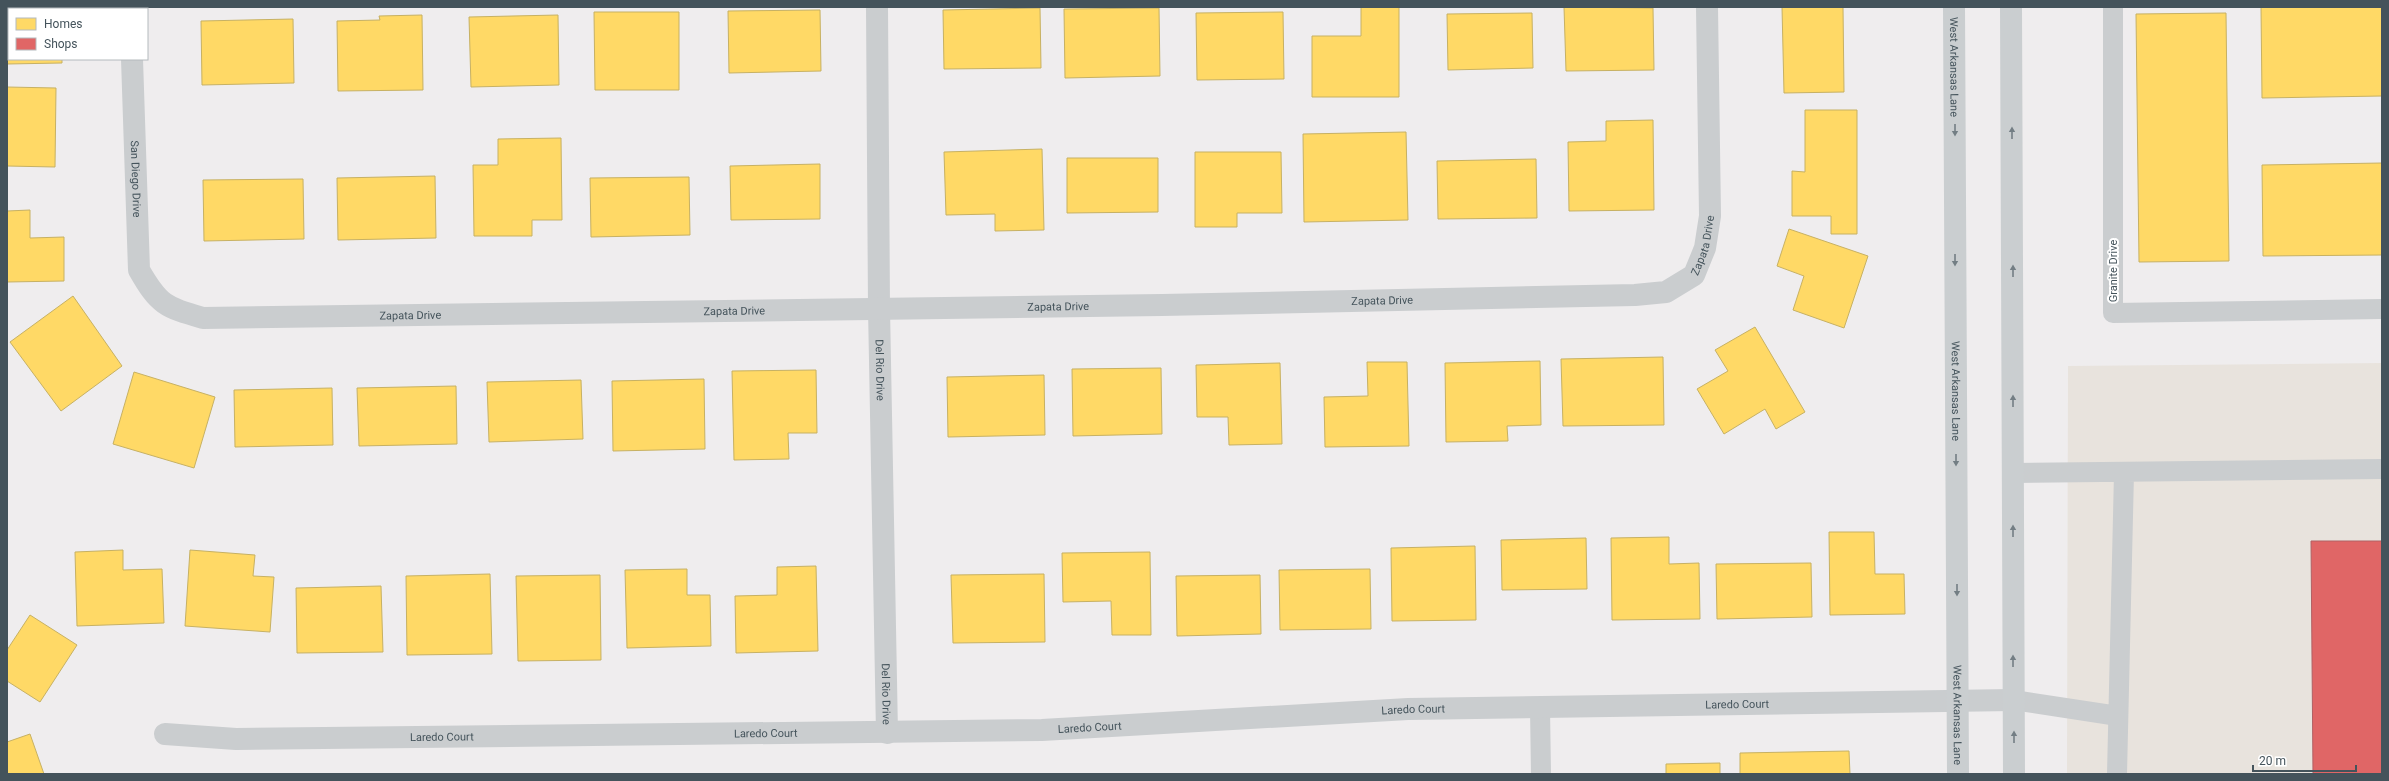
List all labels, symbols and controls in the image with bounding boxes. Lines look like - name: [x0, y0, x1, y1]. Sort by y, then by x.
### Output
- legend: [8, 8, 148, 60]
- text: Homes: [44, 17, 82, 31]
- street label: West Arkansas Lane: [1948, 17, 1961, 117]
- text: Shops: [44, 37, 78, 51]
- one-way arrow: [1952, 124, 1958, 137]
- one-way arrow: [2009, 126, 2015, 139]
- street label: San Diego Drive: [128, 140, 144, 218]
- street label: Zapata Drive: [1688, 214, 1717, 277]
- street label: Granite Drive: [2107, 240, 2120, 302]
- one-way arrow: [1952, 254, 1959, 266]
- one-way arrow: [2010, 264, 2016, 277]
- street label: Zapata Drive: [1351, 293, 1413, 307]
- street label: Zapata Drive: [1027, 299, 1089, 313]
- street label: Zapata Drive: [703, 304, 765, 318]
- street label: Zapata Drive: [379, 308, 441, 322]
- street label: Del Rio Drive: [873, 339, 887, 401]
- street label: West Arkansas Lane: [1949, 341, 1963, 441]
- one-way arrow: [2010, 394, 2016, 407]
- one-way arrow: [1953, 454, 1959, 467]
- one-way arrow: [2010, 524, 2016, 537]
- one-way arrow: [1954, 584, 1960, 597]
- one-way arrow: [2010, 654, 2016, 667]
- street label: Del Rio Drive: [879, 663, 893, 725]
- street label: West Arkansas Lane: [1951, 665, 1964, 765]
- street label: Laredo Court: [1705, 697, 1770, 711]
- street label: Laredo Court: [1381, 702, 1446, 717]
- street label: Laredo Court: [1057, 719, 1122, 736]
- street label: Laredo Court: [734, 726, 798, 740]
- street label: Laredo Court: [410, 730, 474, 744]
- one-way arrow: [2011, 730, 2017, 743]
- scale bar: [2253, 747, 2356, 773]
- text: 20 m: [2259, 754, 2286, 768]

